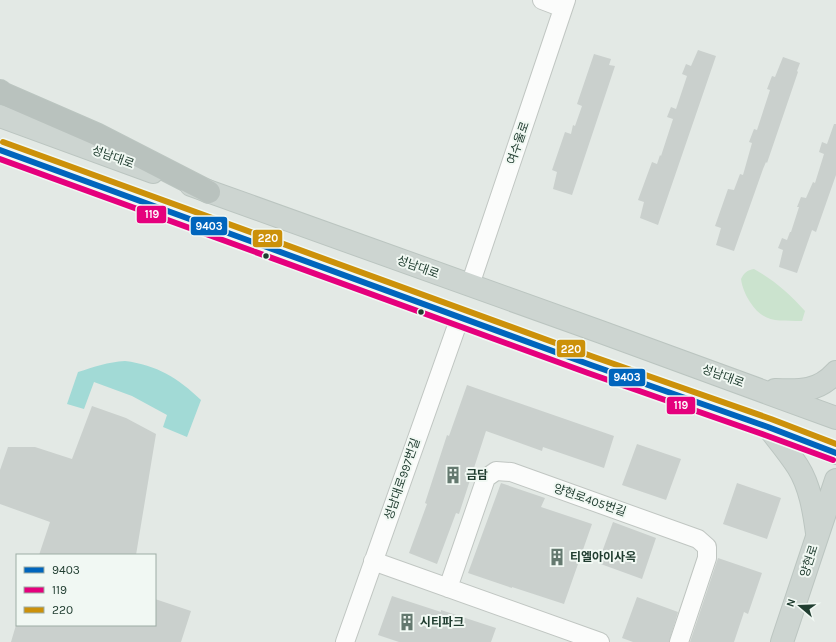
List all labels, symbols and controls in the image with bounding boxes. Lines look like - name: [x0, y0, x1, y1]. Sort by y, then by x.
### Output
- street label: 여수울로: [504, 120, 532, 166]
- street label: 성남대로: [90, 143, 136, 171]
- line badge: 119: [136, 205, 167, 224]
- text: 119: [145, 208, 160, 221]
- line badge: 9403: [190, 216, 228, 236]
- text: 9403: [195, 220, 223, 233]
- line badge: 220: [252, 229, 283, 248]
- text: 220: [258, 232, 278, 245]
- unlabelled marker: [261, 251, 271, 261]
- street label: 성남대로: [395, 253, 441, 281]
- unlabelled marker: [416, 307, 426, 317]
- line badge: 220: [556, 339, 586, 358]
- text: 220: [561, 343, 581, 356]
- street label: 성남대로: [700, 362, 746, 390]
- line badge: 9403: [608, 368, 646, 387]
- text: 9403: [613, 371, 641, 384]
- line badge: 119: [666, 396, 696, 415]
- text: 119: [674, 399, 689, 412]
- street label: 성남대로997번길: [381, 436, 423, 522]
- building icon: 금담: [443, 465, 463, 485]
- place label: 금담: [466, 468, 488, 482]
- street label: 양현로405번길: [552, 481, 628, 519]
- street label: 양현로: [797, 543, 821, 579]
- building icon: 티엘아이사옥: [547, 547, 567, 567]
- place label: 티엘아이사옥: [570, 550, 636, 564]
- legend: [16, 554, 156, 626]
- text: 9403: [52, 563, 80, 577]
- text: 119: [52, 583, 67, 597]
- north arrow: [780, 586, 820, 626]
- text: N: [784, 597, 798, 609]
- text: 220: [52, 603, 73, 617]
- building icon: 시티파크: [397, 612, 417, 632]
- place label: 시티파크: [420, 615, 464, 629]

